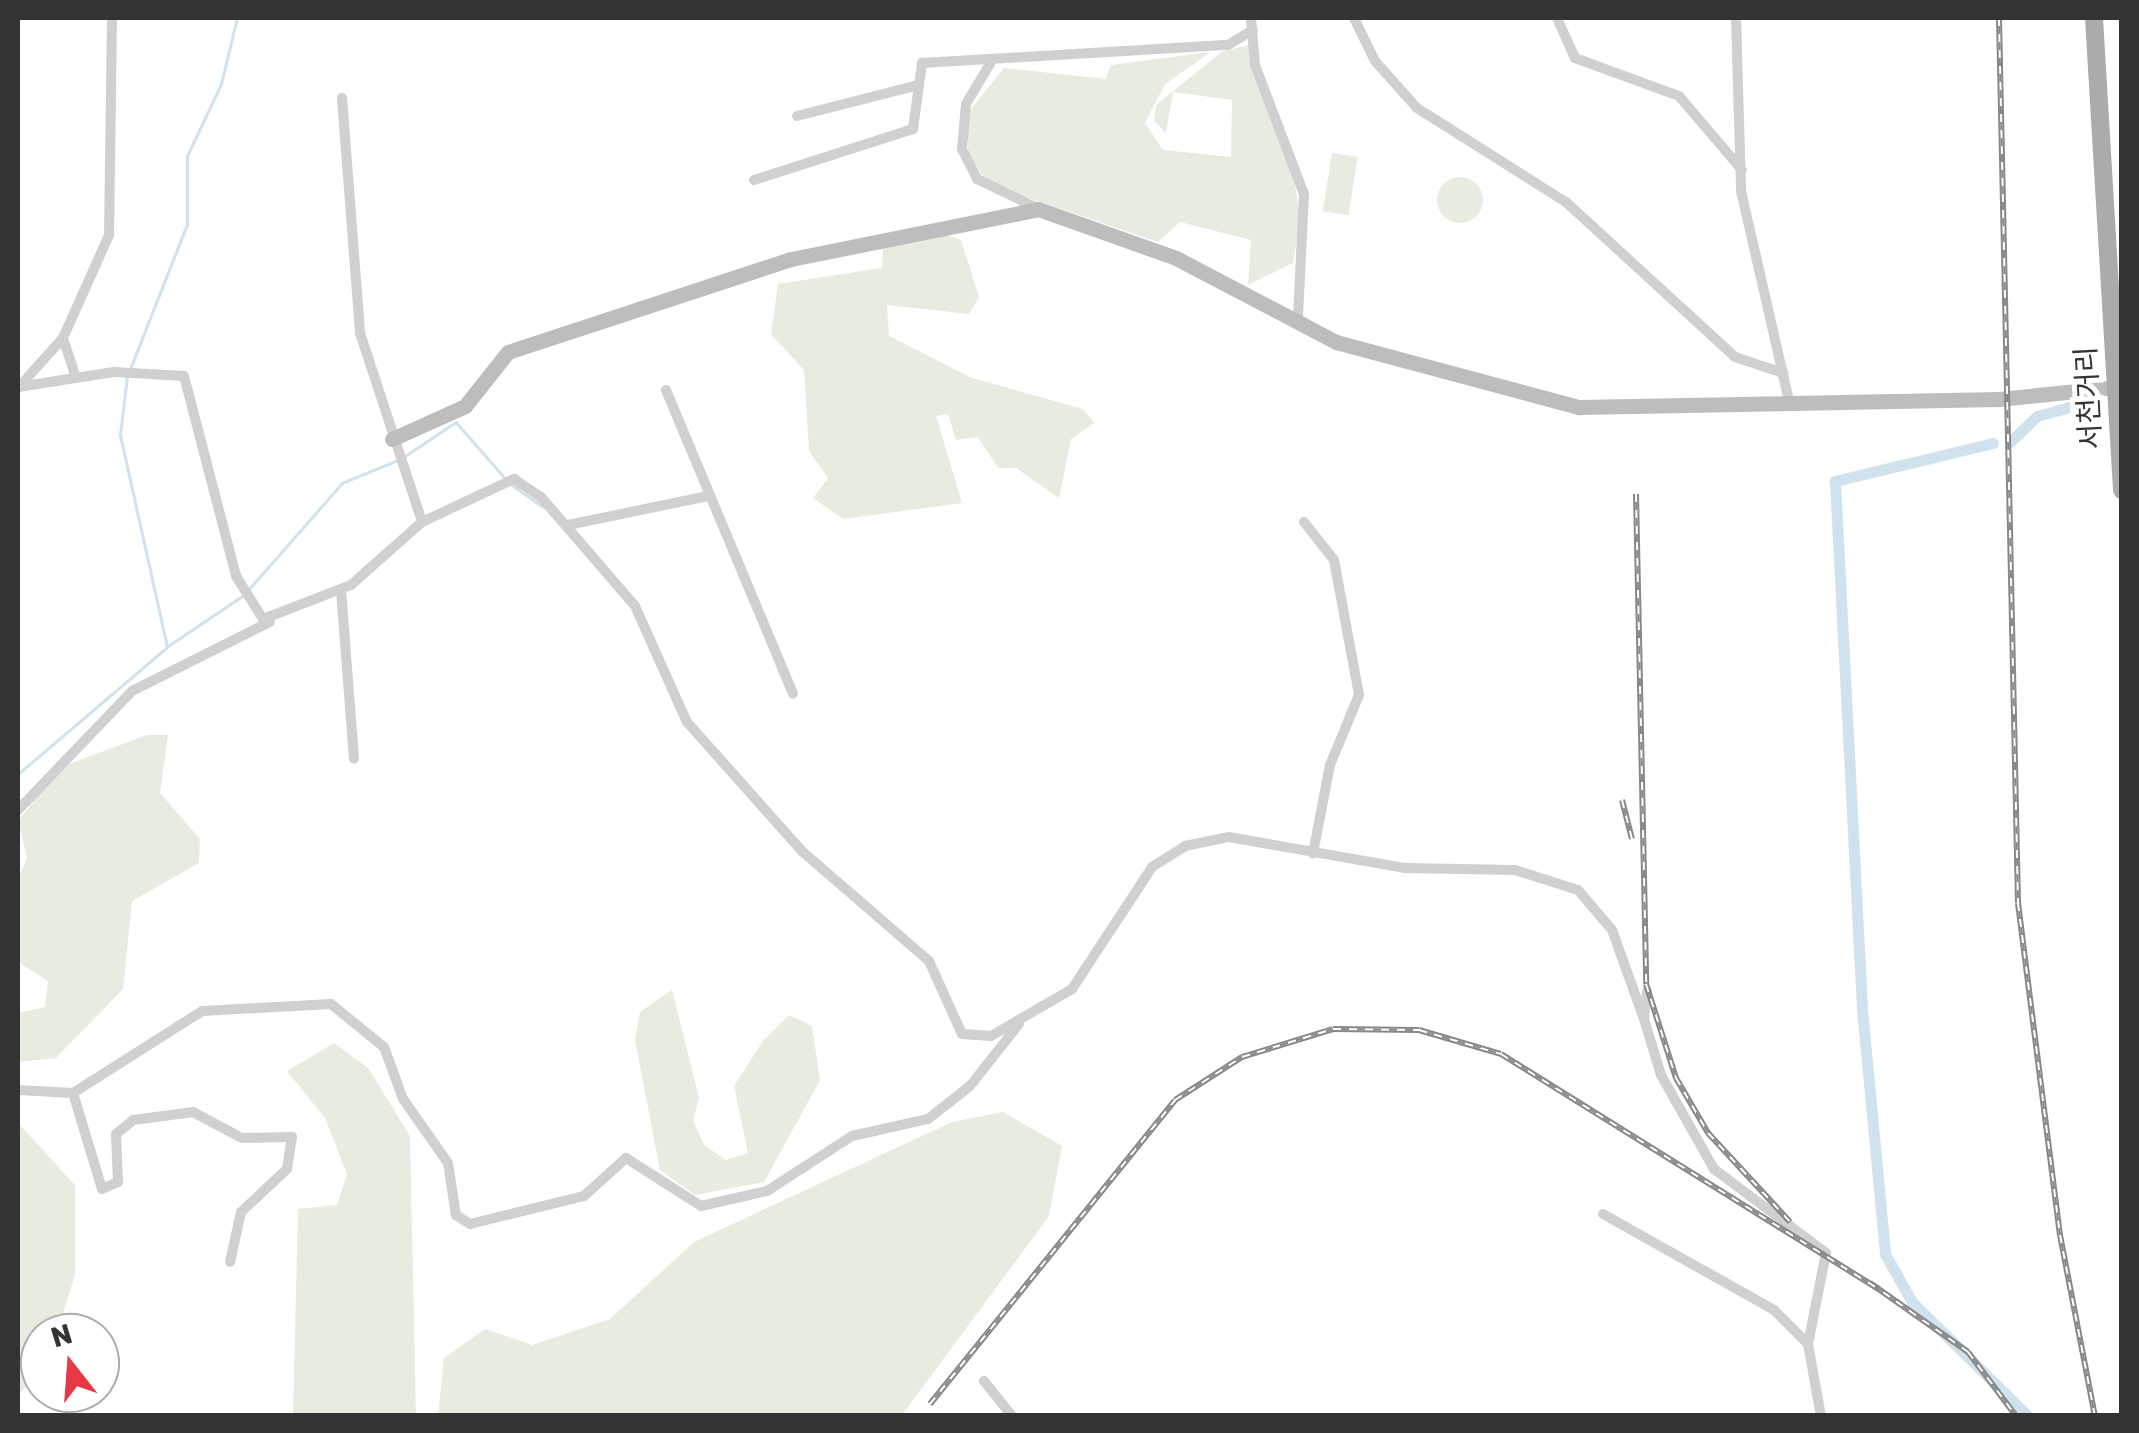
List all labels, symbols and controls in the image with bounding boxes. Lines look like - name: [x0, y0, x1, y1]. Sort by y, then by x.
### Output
- street label: 서천거리: [2070, 346, 2108, 450]
- north arrow: [20, 1313, 120, 1413]
- text: N: [47, 1317, 76, 1354]

